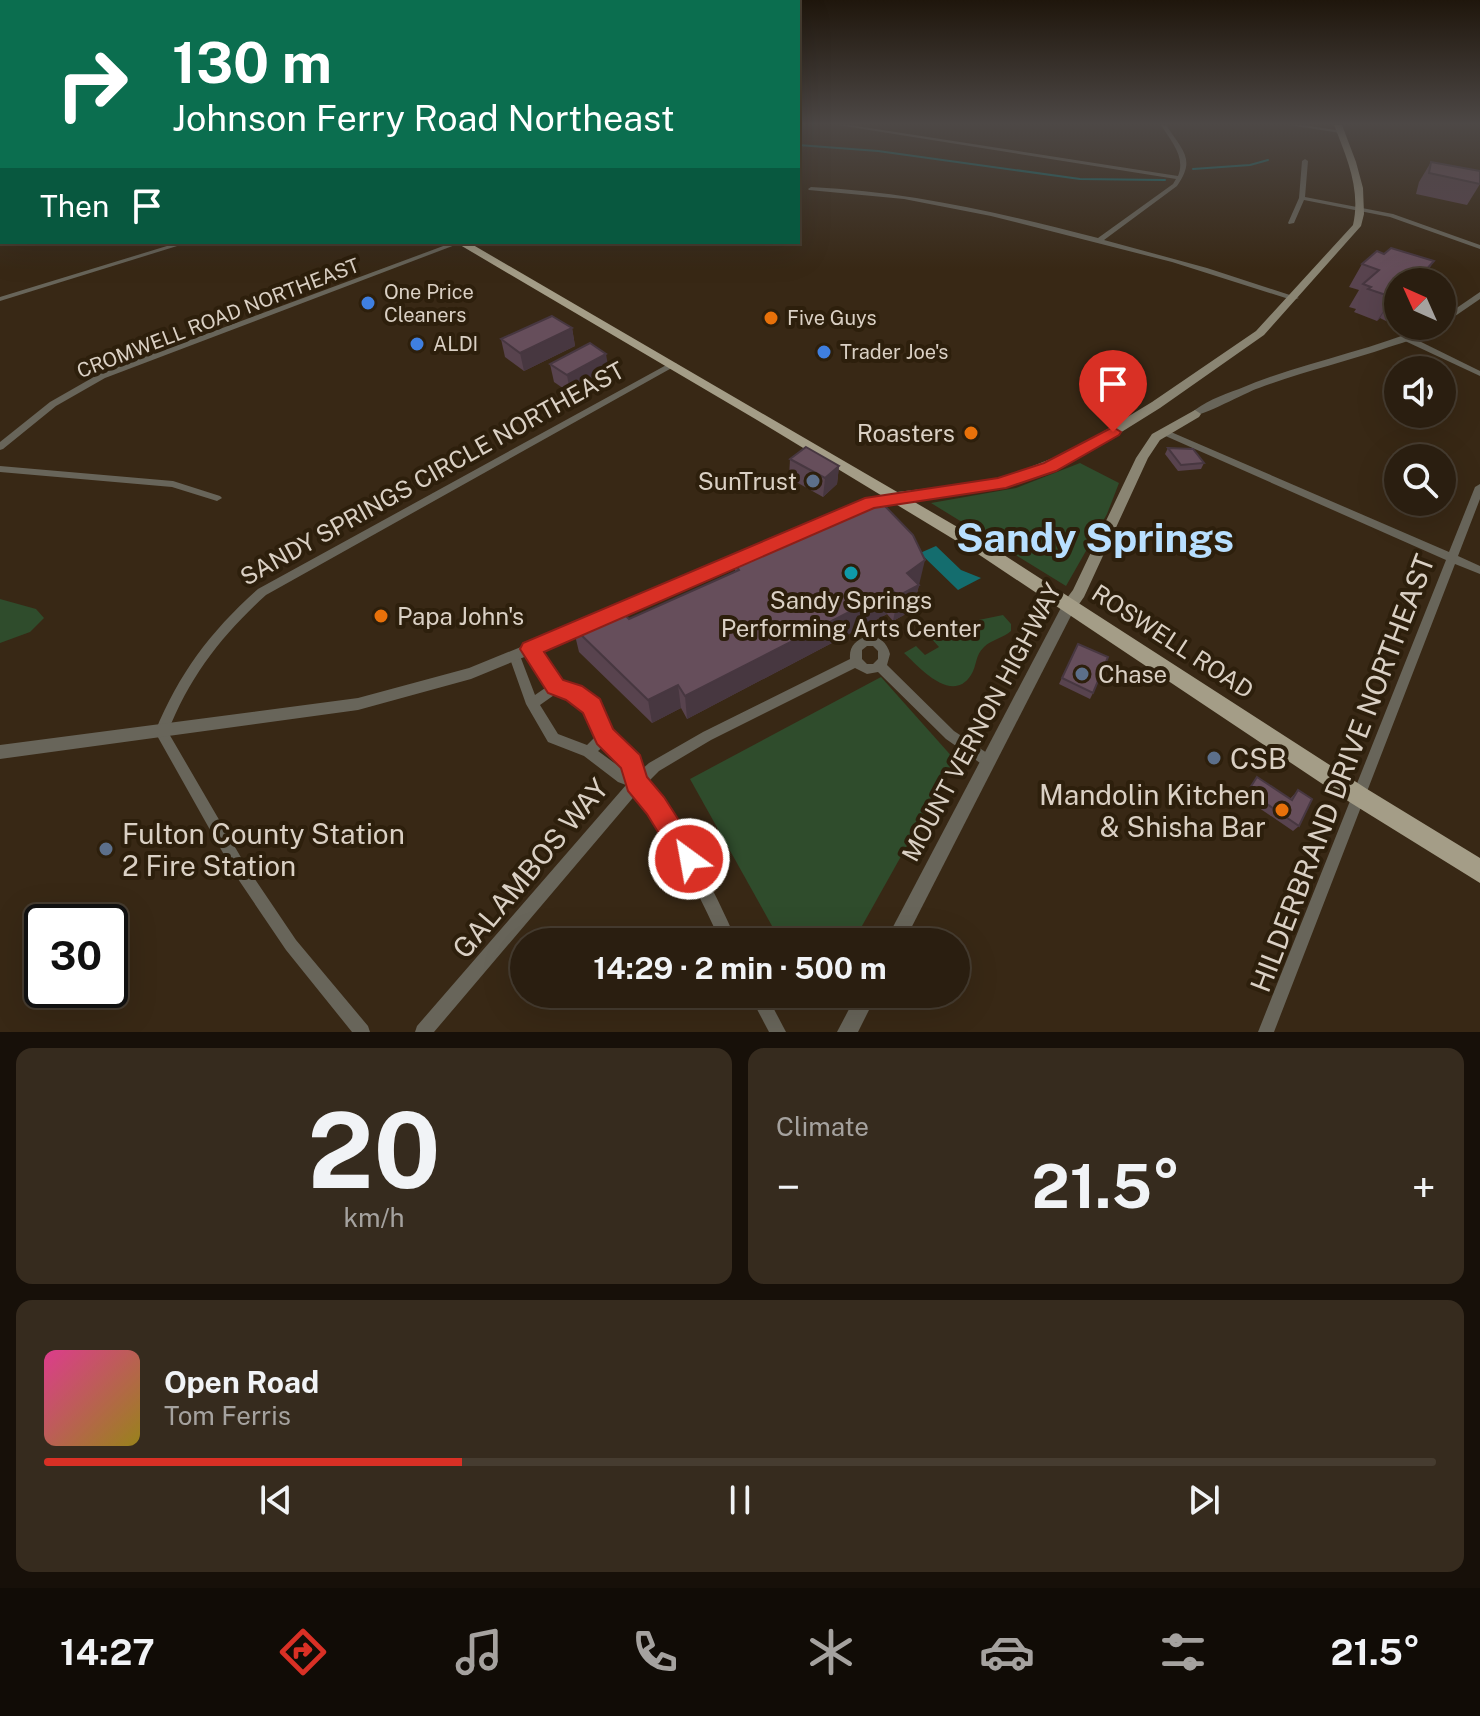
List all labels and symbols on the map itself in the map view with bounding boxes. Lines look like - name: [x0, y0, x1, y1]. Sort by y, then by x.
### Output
- street label: CROMWELL ROAD NORTHEAST: [73, 253, 363, 383]
- north arrow: [1384, 268, 1456, 340]
- place label: One Price Cleaners: [384, 280, 474, 327]
- marker: One Price Cleaners: [359, 294, 377, 312]
- place label: Five Guys: [787, 306, 877, 330]
- marker: Five Guys: [762, 309, 780, 327]
- place label: ALDI: [433, 332, 478, 356]
- marker: ALDI: [408, 335, 426, 353]
- place label: Trader Joe's: [840, 340, 948, 364]
- marker: Trader Joe's: [815, 343, 833, 361]
- pin: [1079, 350, 1147, 432]
- street label: SANDY SPRINGS CIRCLE NORTHEAST: [235, 355, 629, 591]
- place label: Roasters: [857, 419, 955, 447]
- marker: Roasters: [962, 424, 980, 442]
- place label: SunTrust: [698, 467, 797, 495]
- marker: SunTrust: [804, 472, 822, 490]
- district label: Sandy Springs: [956, 514, 1234, 561]
- street label: HILDERBRAND DRIVE NORTHEAST: [1243, 550, 1441, 996]
- marker: Sandy Springs Performing Arts Center: [842, 564, 860, 582]
- street label: MOUNT VERNON HIGHWAY: [896, 578, 1067, 866]
- street label: ROSWELL ROAD: [1087, 578, 1259, 704]
- place label: Sandy Springs Performing Arts Center: [721, 586, 981, 642]
- place label: Papa John's: [397, 602, 524, 630]
- marker: Papa John's: [372, 607, 390, 625]
- place label: Chase: [1098, 660, 1167, 688]
- marker: Chase: [1073, 665, 1091, 683]
- place label: CSB: [1230, 742, 1287, 775]
- marker: CSB: [1205, 749, 1223, 767]
- street label: GALAMBOS WAY: [445, 772, 615, 964]
- place label: Mandolin Kitchen & Shisha Bar: [1039, 778, 1266, 843]
- marker: Mandolin Kitchen & Shisha Bar: [1273, 801, 1291, 819]
- place label: Fulton County Station 2 Fire Station: [122, 817, 405, 882]
- position arrow: [647, 817, 731, 901]
- marker: Fulton County Station 2 Fire Station: [97, 840, 115, 858]
- speed limit sign: 30: [24, 904, 128, 1008]

